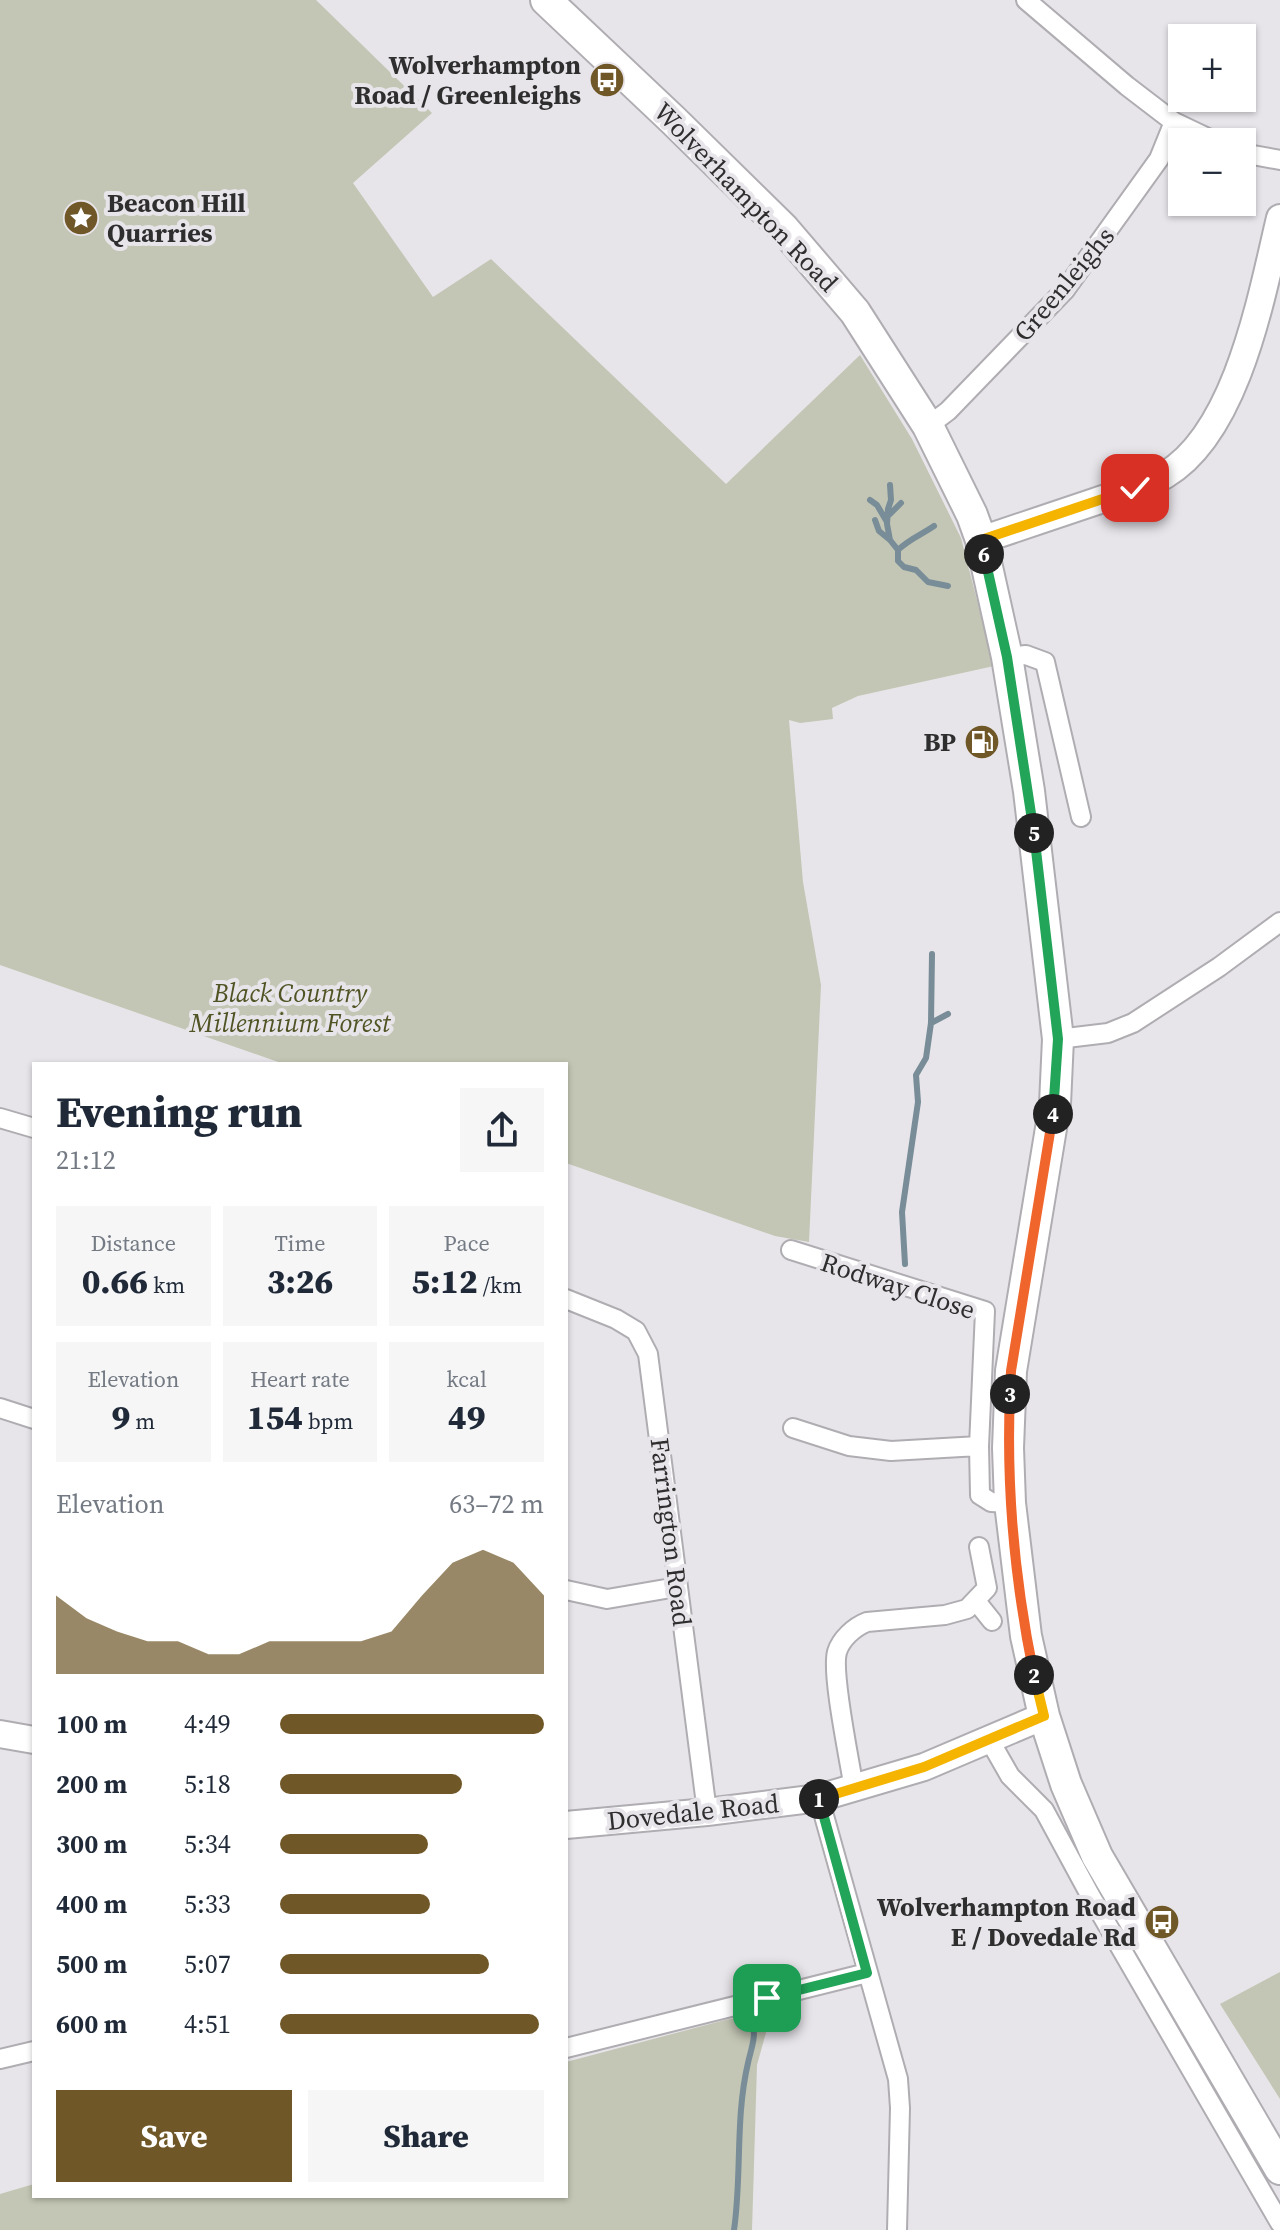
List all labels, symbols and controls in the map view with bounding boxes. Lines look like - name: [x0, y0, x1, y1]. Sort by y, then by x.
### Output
- map controls: [1168, 24, 1256, 216]
- button: +: [1168, 24, 1256, 112]
- place label: Wolverhampton Road / Greenleighs: [354, 47, 581, 113]
- bus stop icon: Wolverhampton Road / Greenleighs: [588, 61, 626, 99]
- street label: Wolverhampton Road: [646, 94, 846, 300]
- button: −: [1168, 128, 1256, 216]
- place label: Beacon Hill Quarries: [107, 185, 246, 251]
- place icon: Beacon Hill Quarries: [62, 199, 100, 237]
- street label: Greenleighs: [1005, 219, 1123, 349]
- pin: [1101, 454, 1169, 522]
- icon: check: [1113, 466, 1157, 510]
- pin: 6: [964, 534, 1004, 574]
- text: 6: [978, 539, 990, 569]
- fuel station icon: BP: [963, 723, 1001, 761]
- place label: BP: [924, 724, 956, 760]
- pin: 5: [1014, 813, 1054, 853]
- text: 5: [1028, 818, 1040, 848]
- park label: Black Country Millennium Forest: [189, 975, 392, 1041]
- text: Evening run: [56, 1081, 302, 1142]
- button: share: [460, 1088, 544, 1172]
- pin: 4: [1033, 1094, 1073, 1134]
- text: 4: [1047, 1099, 1059, 1129]
- text: 21:12: [56, 1142, 116, 1178]
- text: Distance: [91, 1228, 176, 1258]
- text: Time: [275, 1228, 325, 1258]
- text: Pace: [444, 1228, 490, 1258]
- street label: Rodway Close: [816, 1244, 980, 1328]
- text: 0.66: [82, 1258, 148, 1304]
- text: 3:26: [267, 1258, 333, 1304]
- text: 5:12: [411, 1258, 478, 1304]
- text: km: [148, 1270, 185, 1300]
- text: /km: [478, 1270, 522, 1300]
- text: Elevation: [87, 1364, 179, 1394]
- text: Heart rate: [250, 1364, 350, 1394]
- text: kcal: [447, 1364, 487, 1394]
- pin: 3: [990, 1374, 1030, 1414]
- text: 3: [1004, 1379, 1016, 1409]
- text: 9: [111, 1394, 130, 1440]
- text: 154: [247, 1394, 303, 1440]
- text: 49: [448, 1394, 485, 1440]
- text: m: [130, 1406, 155, 1436]
- text: bpm: [303, 1406, 353, 1436]
- street label: Farrington Road: [642, 1436, 700, 1628]
- text: Elevation: [56, 1486, 165, 1522]
- text: 63–72 m: [449, 1486, 544, 1522]
- pin: 2: [1014, 1655, 1054, 1695]
- text: 2: [1028, 1660, 1040, 1690]
- text: 100 m: [56, 1706, 127, 1742]
- text: 4:49: [184, 1706, 231, 1742]
- text: 200 m: [56, 1766, 127, 1802]
- text: 5:18: [184, 1766, 231, 1802]
- pin: 1: [799, 1779, 839, 1819]
- text: 1: [813, 1784, 825, 1814]
- street label: Dovedale Road: [605, 1785, 781, 1839]
- text: 300 m: [56, 1826, 127, 1862]
- text: 5:34: [184, 1826, 231, 1862]
- text: 400 m: [56, 1886, 127, 1922]
- text: 5:33: [184, 1886, 231, 1922]
- place label: Wolverhampton Road E / Dovedale Rd: [877, 1889, 1136, 1955]
- bus stop icon: Wolverhampton Road E / Dovedale Rd: [1143, 1903, 1181, 1941]
- text: 500 m: [56, 1946, 127, 1982]
- text: 5:07: [184, 1946, 231, 1982]
- pin: [733, 1964, 801, 2032]
- icon: arrive: [745, 1976, 789, 2020]
- text: 600 m: [56, 2006, 127, 2042]
- text: 4:51: [184, 2006, 231, 2042]
- button: Save: [56, 2090, 292, 2182]
- button: Share: [308, 2090, 544, 2182]

